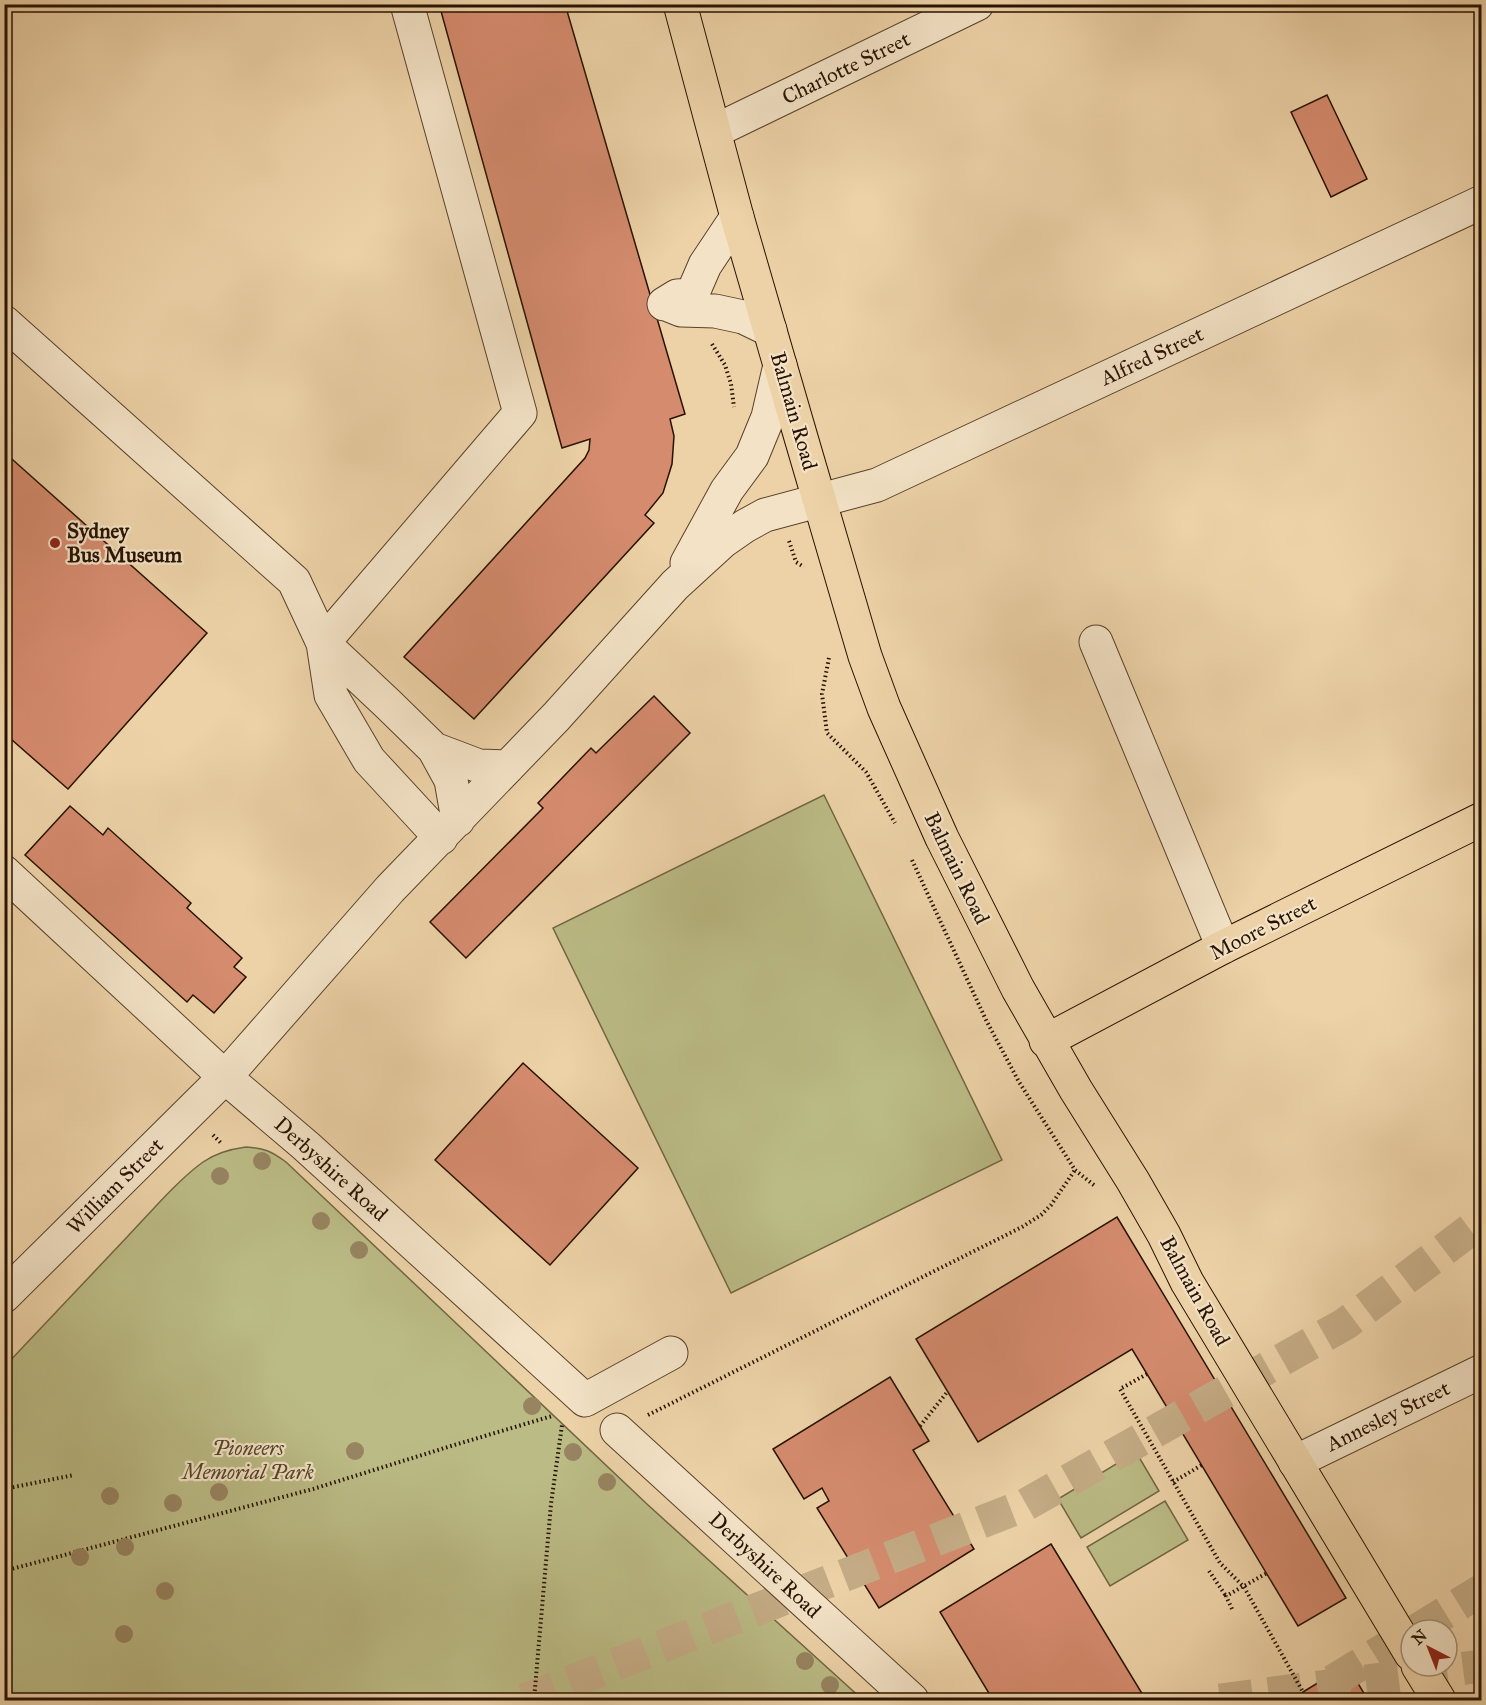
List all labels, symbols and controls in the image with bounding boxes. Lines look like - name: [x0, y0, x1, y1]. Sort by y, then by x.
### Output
- street label: Charlotte Street: [778, 26, 915, 110]
- street label: Alfred Street: [1095, 321, 1208, 392]
- street label: Balmain Road: [765, 349, 823, 473]
- place label: Sydney Bus Museum: [67, 518, 182, 568]
- marker: Sydney Bus Museum: [48, 536, 62, 550]
- street label: Balmain Road: [919, 808, 995, 929]
- street label: Moore Street: [1205, 890, 1321, 966]
- street label: Derbyshire Road: [269, 1111, 393, 1227]
- street label: William Street: [61, 1132, 169, 1240]
- street label: Balmain Road: [1154, 1232, 1236, 1351]
- street label: Annesley Street: [1321, 1375, 1454, 1458]
- park label: Pioneers Memorial Park: [180, 1435, 314, 1485]
- street label: Derbyshire Road: [704, 1506, 827, 1624]
- north arrow: [1399, 1618, 1459, 1678]
- text: N: [1408, 1625, 1431, 1649]

